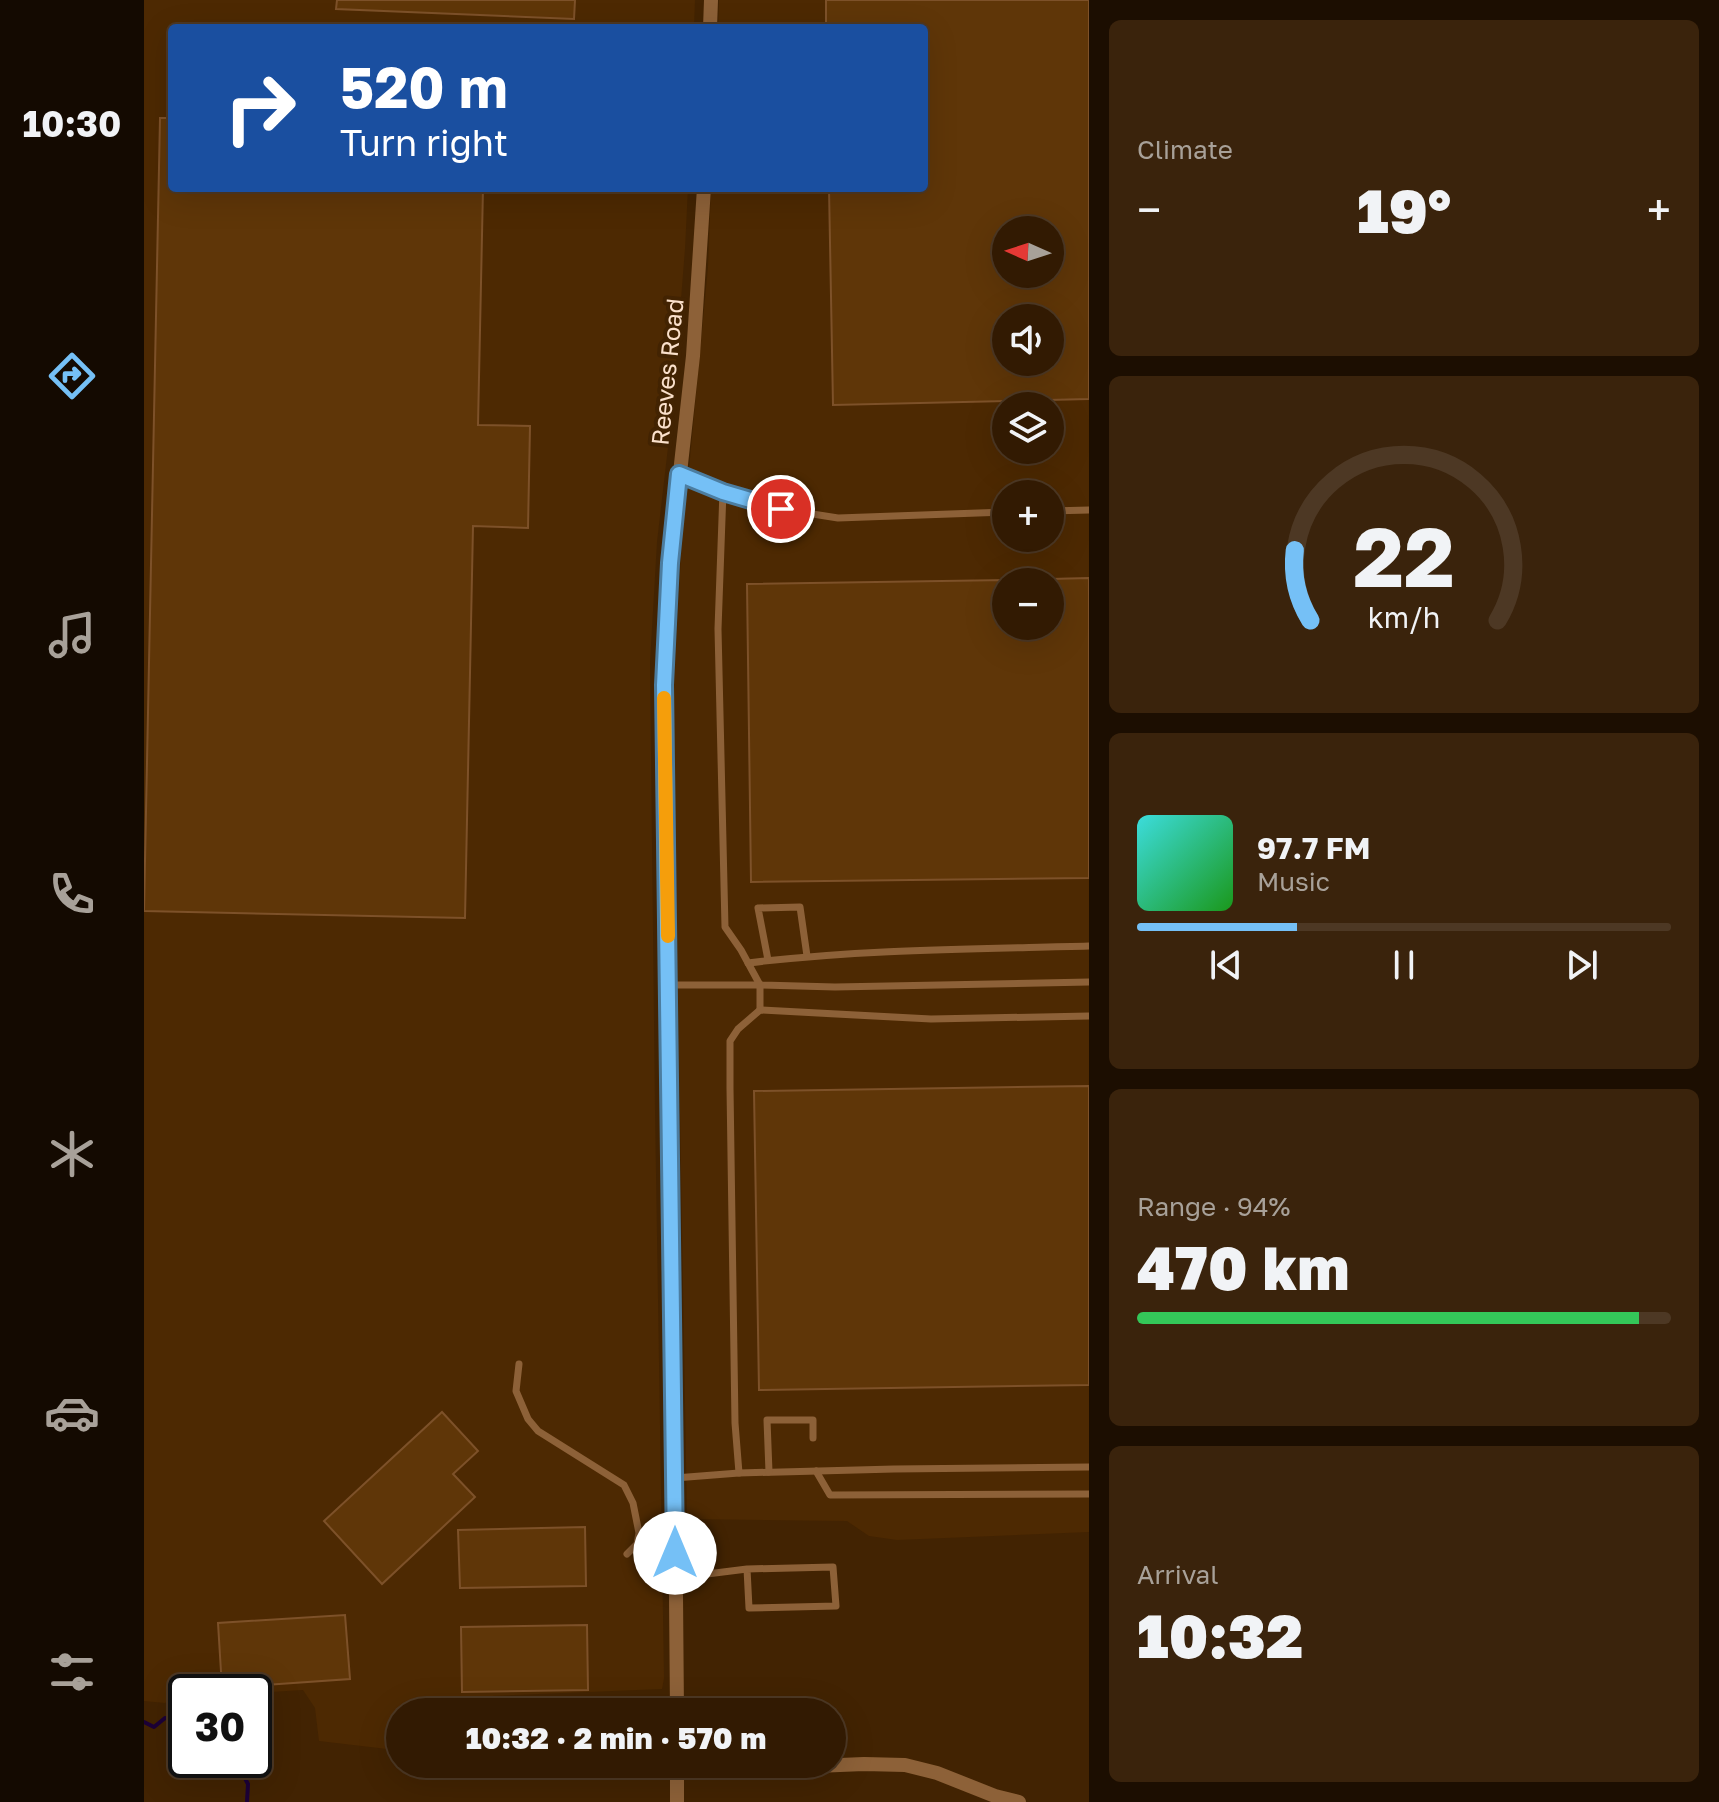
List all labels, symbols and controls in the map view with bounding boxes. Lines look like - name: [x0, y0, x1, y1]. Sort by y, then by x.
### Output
- text: 520 m: [340, 53, 508, 120]
- icon: right: [208, 56, 312, 160]
- text: 10:30: [23, 102, 121, 145]
- text: Turn right: [340, 121, 508, 164]
- text: Climate: [1137, 134, 1233, 165]
- text: 19°: [1357, 174, 1451, 246]
- text: −: [1137, 183, 1161, 236]
- text: +: [1647, 183, 1671, 236]
- north arrow: [992, 216, 1064, 288]
- map controls: [992, 216, 1064, 640]
- street label: Reeves Road: [644, 297, 689, 447]
- button: sound: [992, 304, 1064, 376]
- icon: directions: [44, 348, 100, 404]
- button: layers: [992, 392, 1064, 464]
- pin: [747, 475, 815, 543]
- button: +: [992, 480, 1064, 552]
- icon: arrive: [759, 487, 803, 531]
- text: 22: [1353, 504, 1455, 604]
- button: −: [992, 568, 1064, 640]
- text: km/h: [1368, 600, 1440, 634]
- icon: music: [44, 607, 100, 663]
- text: 97.7 FM: [1257, 830, 1370, 866]
- icon: phone: [44, 866, 100, 922]
- text: Music: [1257, 866, 1330, 897]
- icon: previous: [1204, 943, 1248, 987]
- icon: pause: [1382, 943, 1426, 987]
- icon: next: [1560, 943, 1604, 987]
- icon: climate: [44, 1126, 100, 1182]
- text: Range · 94%: [1137, 1191, 1290, 1222]
- text: 470 km: [1137, 1231, 1349, 1303]
- icon: car: [44, 1385, 100, 1441]
- position arrow: [633, 1511, 717, 1595]
- text: Arrival: [1137, 1559, 1218, 1590]
- text: 10:32: [1137, 1599, 1303, 1671]
- icon: filters: [44, 1644, 100, 1700]
- speed limit sign: 30: [168, 1674, 272, 1778]
- text: 10:32 · 2 min · 570 m: [466, 1720, 766, 1756]

